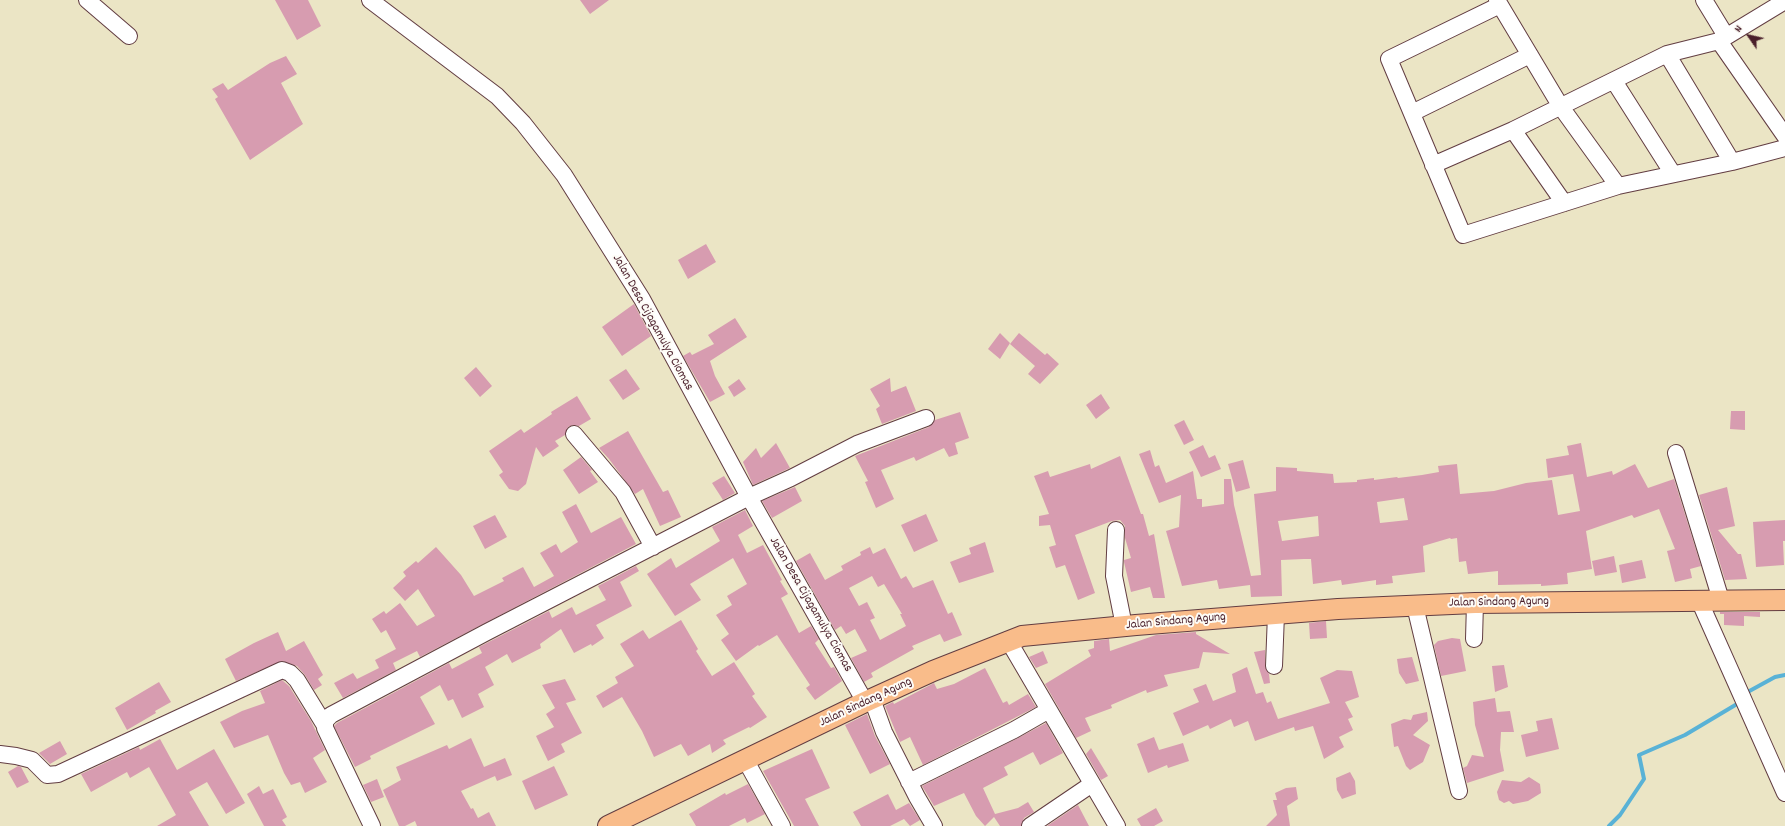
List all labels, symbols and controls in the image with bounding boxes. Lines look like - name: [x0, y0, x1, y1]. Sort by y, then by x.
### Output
- north arrow: [1729, 16, 1769, 56]
- text: N: [1731, 23, 1747, 36]
- street label: Jalan Desa Cijagamulya Ciomas: [608, 252, 696, 394]
- street label: Jalan Desa Cijagamulya Ciomas: [765, 535, 855, 675]
- street label: Jalan Sindang Agung: [1449, 594, 1549, 612]
- street label: Jalan Sindang Agung: [1125, 610, 1227, 634]
- street label: Jalan Sindang Agung: [817, 675, 915, 731]

